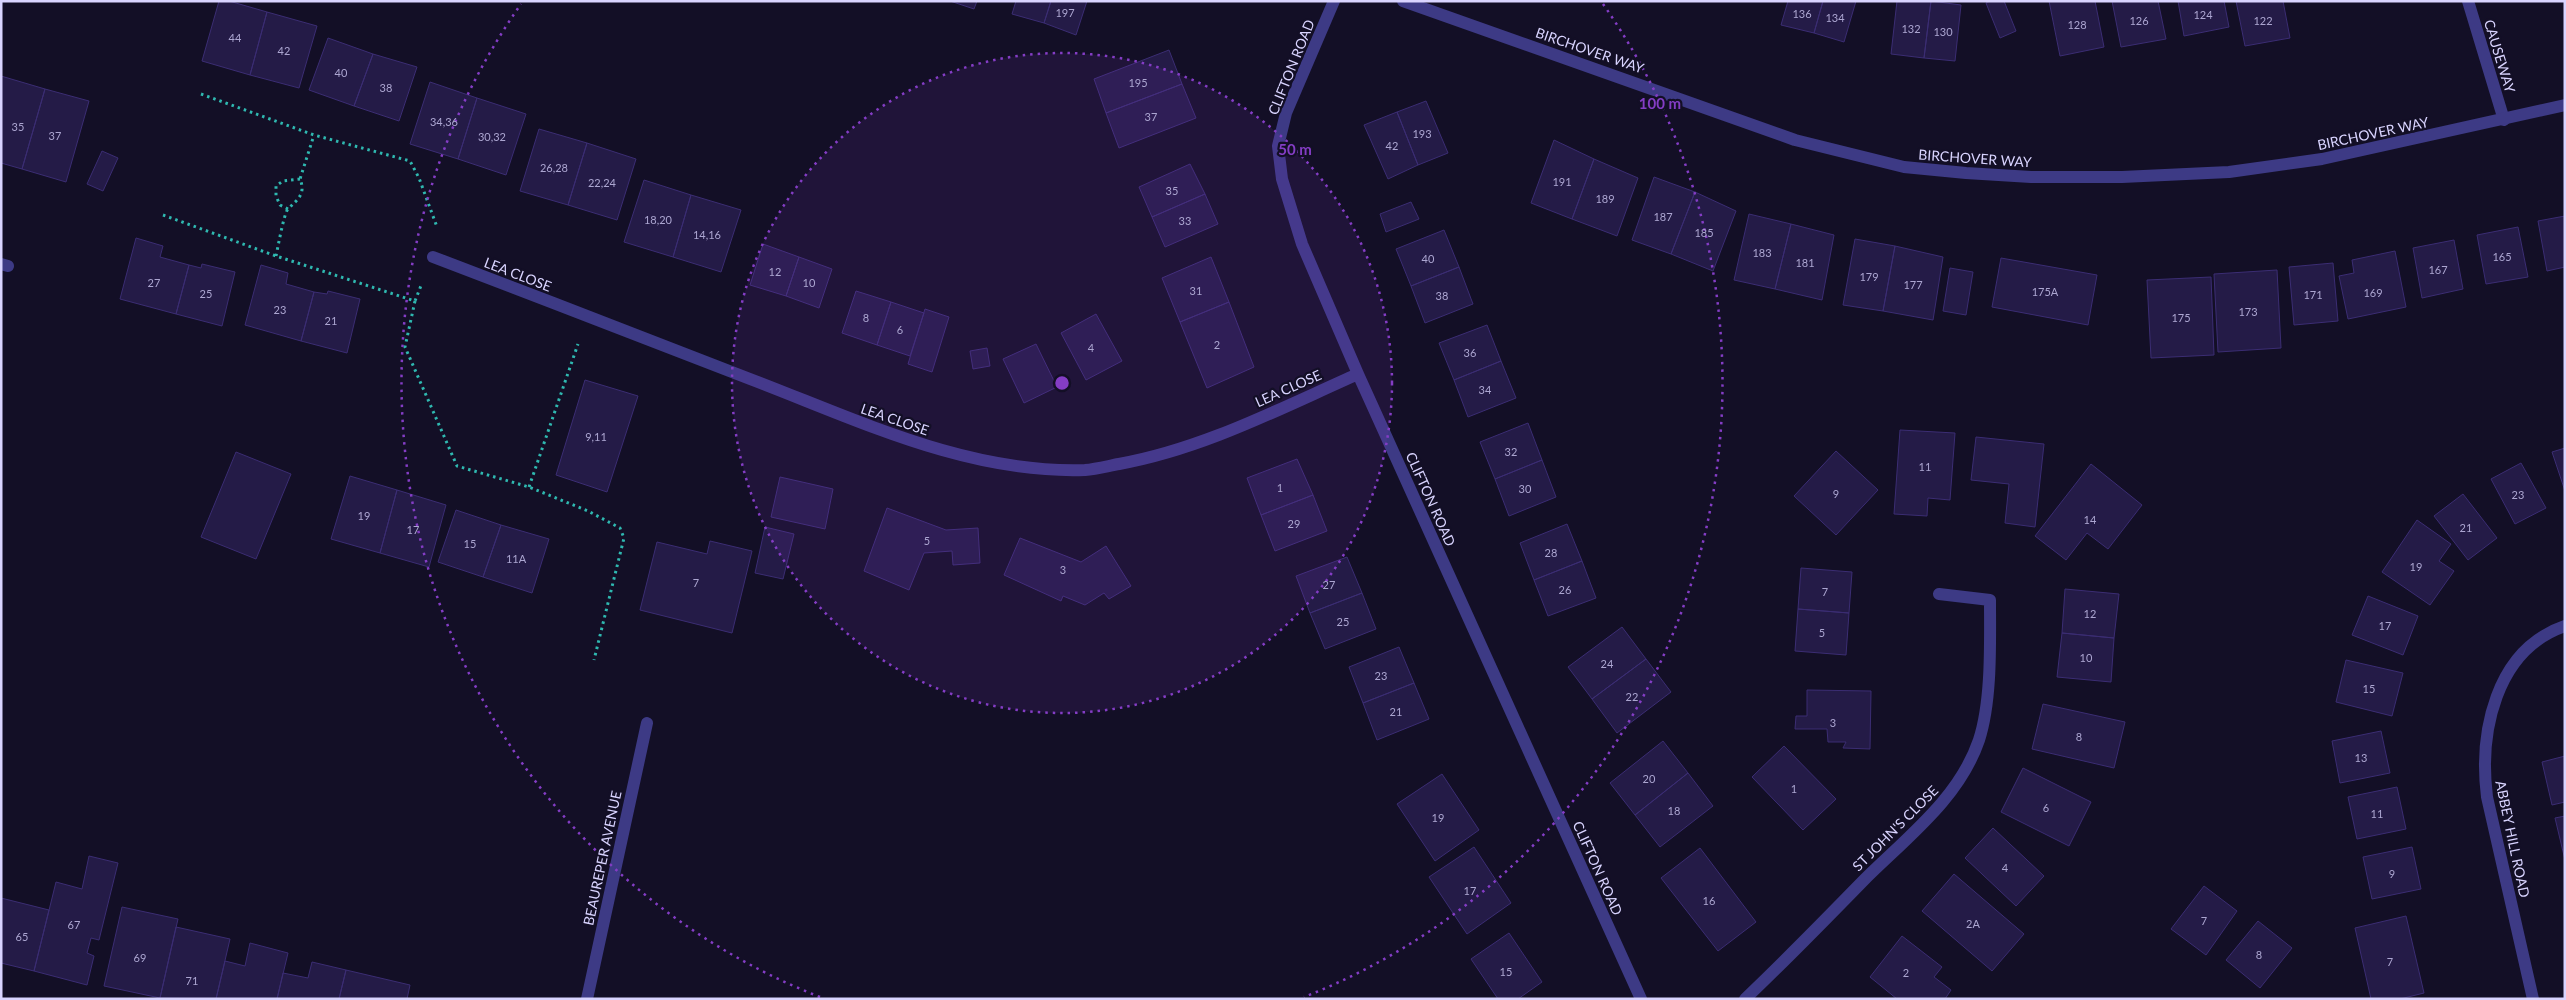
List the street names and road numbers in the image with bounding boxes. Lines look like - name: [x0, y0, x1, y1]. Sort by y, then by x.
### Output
- street label: CLIFTON ROAD: [1264, 17, 1318, 117]
- street label: CAUSEWAY: [2481, 17, 2519, 95]
- street label: BIRCHOVER WAY: [1534, 23, 1647, 77]
- street label: BIRCHOVER WAY: [2316, 113, 2431, 153]
- street label: BIRCHOVER WAY: [1918, 146, 2032, 170]
- street label: LEA CLOSE: [482, 253, 554, 295]
- street label: LEA CLOSE: [1252, 366, 1324, 410]
- street label: LEA CLOSE: [859, 399, 931, 439]
- street label: CLIFTON ROAD: [1403, 449, 1459, 549]
- street label: ABBEY HILL ROAD: [2492, 779, 2534, 899]
- street label: ST JOHN'S CLOSE: [1849, 782, 1941, 874]
- street label: BEAUREPER AVENUE: [579, 789, 625, 927]
- street label: CLIFTON ROAD: [1570, 818, 1626, 918]

